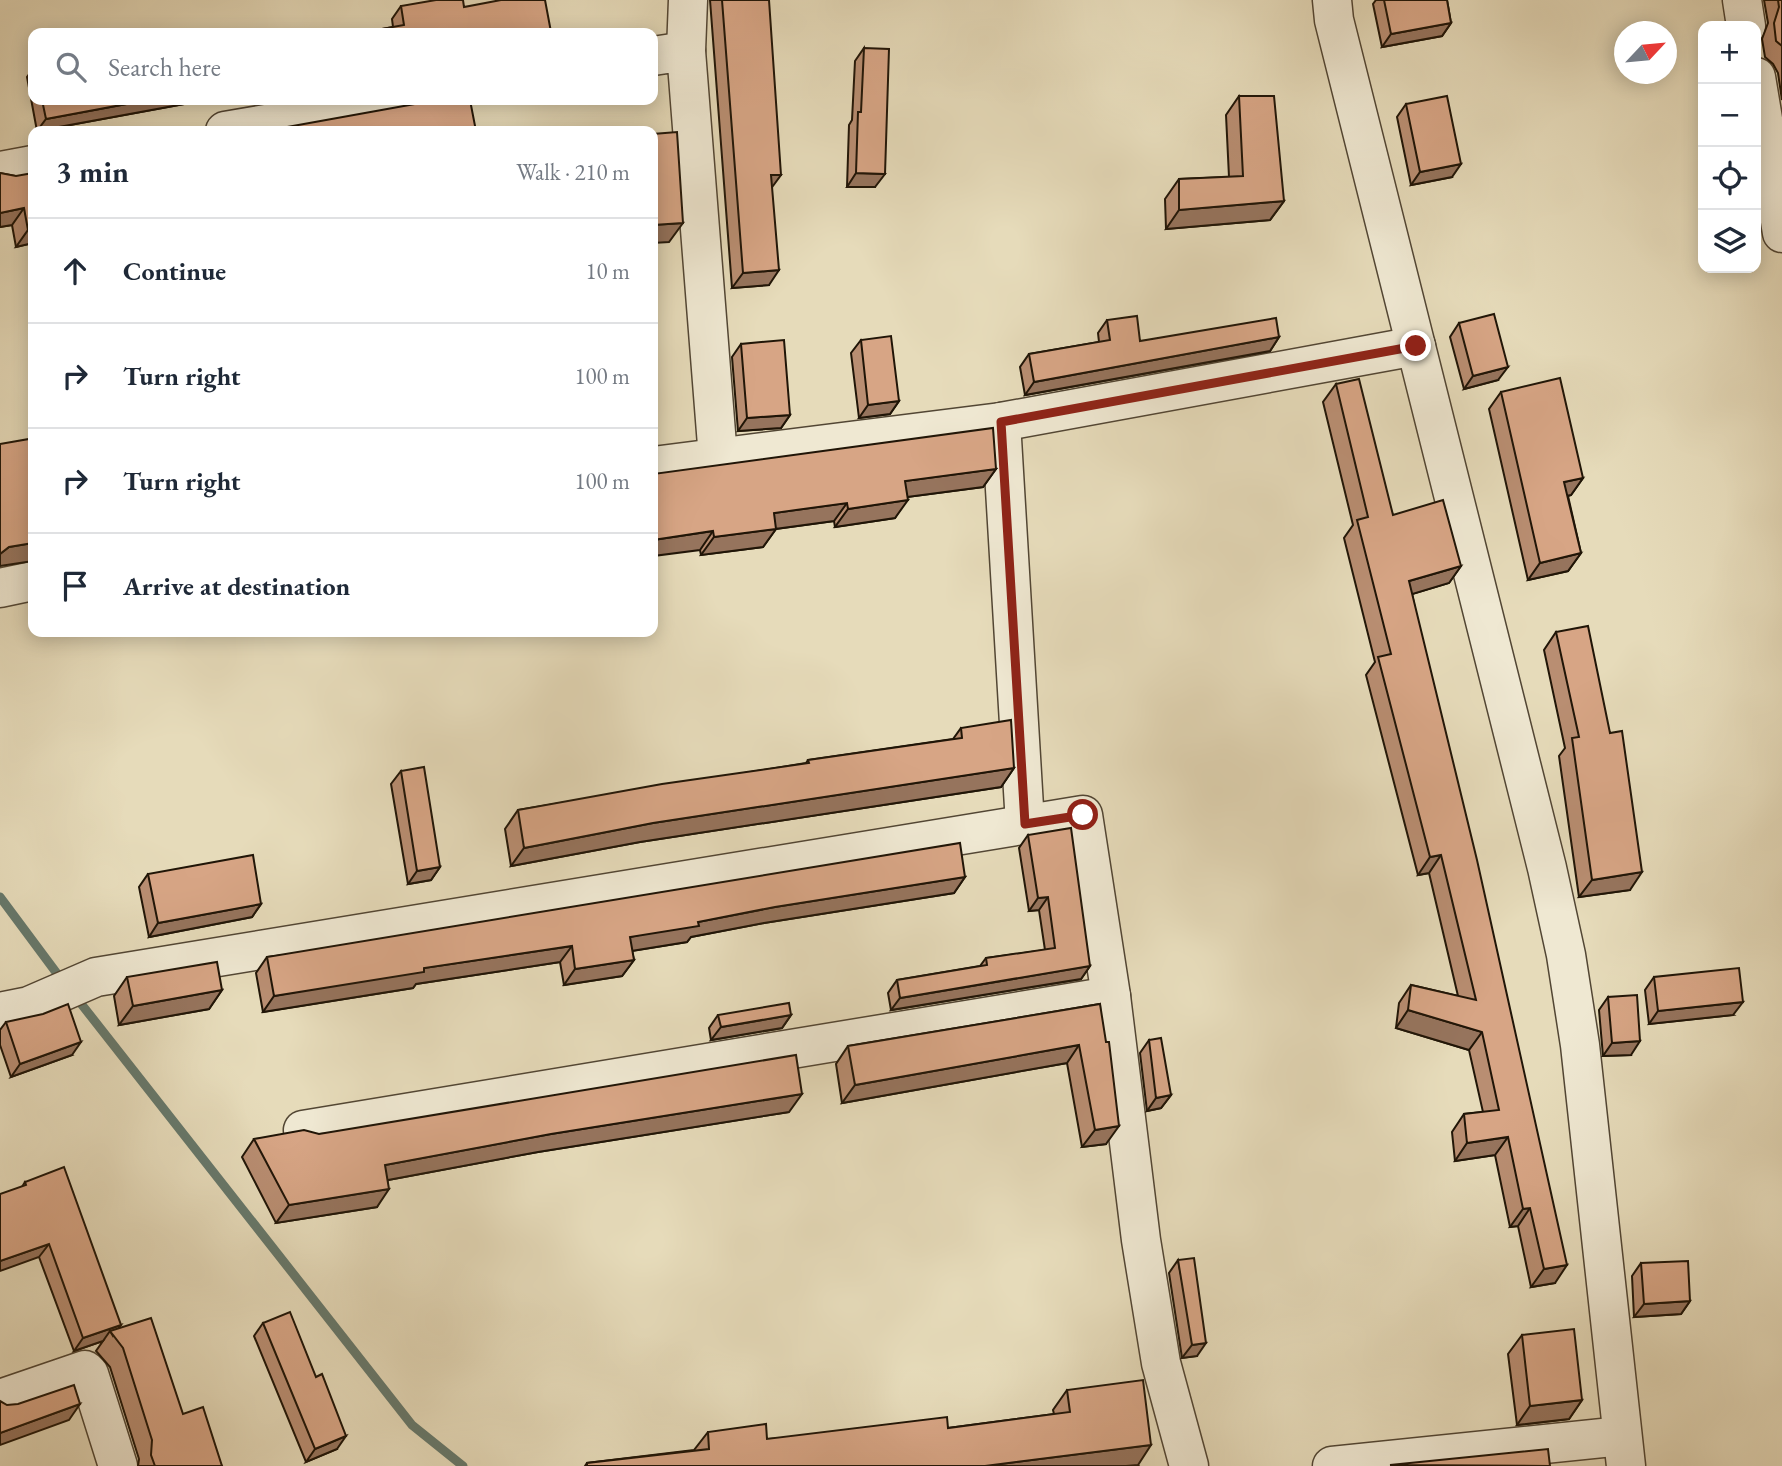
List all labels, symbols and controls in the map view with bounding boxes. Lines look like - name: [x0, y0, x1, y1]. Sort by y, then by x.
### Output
- north arrow: [1614, 21, 1677, 84]
- map controls: [1698, 21, 1761, 273]
- button: +: [1698, 21, 1761, 84]
- search box: [28, 28, 658, 105]
- icon: search: [52, 48, 90, 86]
- text: Search here: [108, 50, 221, 84]
- button: −: [1698, 84, 1761, 147]
- button: locate: [1698, 147, 1761, 210]
- text: 3 min: [56, 152, 129, 191]
- text: Walk · 210 m: [516, 157, 630, 187]
- button: layers: [1698, 210, 1761, 273]
- icon: ahead: [56, 252, 94, 290]
- text: Continue: [123, 254, 226, 288]
- text: 10 m: [585, 256, 630, 286]
- route end: [1400, 330, 1431, 361]
- icon: right: [56, 357, 94, 395]
- text: Turn right: [123, 359, 241, 393]
- text: 100 m: [574, 361, 630, 391]
- icon: right: [56, 462, 94, 500]
- text: Turn right: [123, 464, 241, 498]
- text: 100 m: [574, 466, 630, 496]
- icon: arrive: [56, 567, 94, 605]
- text: Arrive at destination: [123, 569, 350, 603]
- route start: [1067, 799, 1098, 830]

